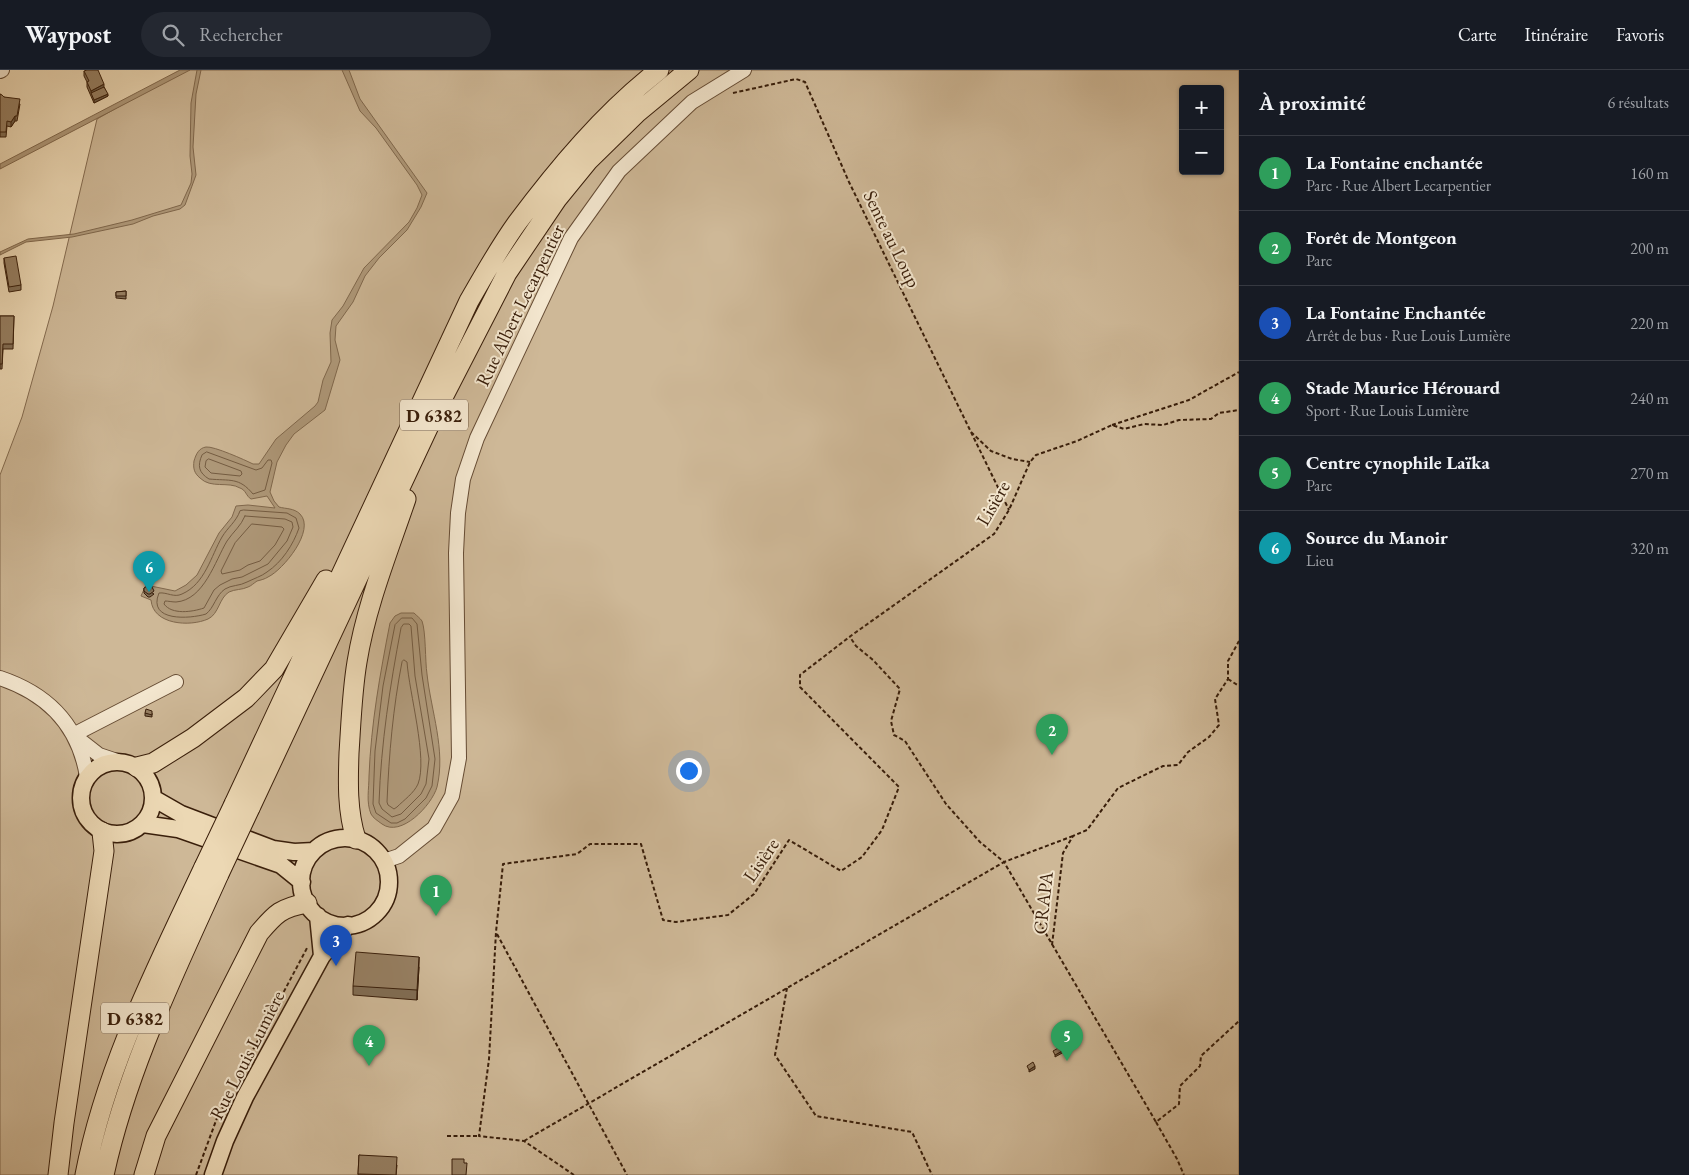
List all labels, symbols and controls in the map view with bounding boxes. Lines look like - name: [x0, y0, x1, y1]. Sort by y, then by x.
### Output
- search box: [141, 12, 491, 57]
- text: Waypost: [25, 19, 111, 50]
- icon: search: [159, 21, 187, 49]
- text: Rechercher: [199, 22, 283, 47]
- text: Carte: [1458, 23, 1497, 46]
- text: Itinéraire: [1525, 23, 1588, 46]
- text: Favoris: [1616, 23, 1664, 46]
- map controls: [1179, 85, 1224, 175]
- button: +: [1179, 85, 1224, 130]
- text: À proximité: [1259, 89, 1366, 116]
- text: 6 résultats: [1607, 92, 1669, 113]
- button: −: [1179, 130, 1224, 175]
- text: La Fontaine enchantée: [1306, 150, 1483, 175]
- text: 1: [1271, 163, 1279, 184]
- text: 160 m: [1630, 163, 1669, 184]
- text: Parc · Rue Albert Lecarpentier: [1306, 175, 1491, 196]
- street label: Sente au Loup: [858, 186, 926, 292]
- street label: Rue Albert Lecarpentier: [470, 219, 570, 390]
- text: Forêt de Montgeon: [1306, 225, 1457, 250]
- text: 2: [1271, 238, 1279, 259]
- text: 200 m: [1630, 238, 1669, 259]
- text: Parc: [1306, 250, 1332, 271]
- text: La Fontaine Enchantée: [1306, 300, 1486, 325]
- text: 3: [1271, 313, 1279, 334]
- text: 220 m: [1630, 313, 1669, 334]
- text: Arrêt de bus · Rue Louis Lumière: [1306, 325, 1510, 346]
- text: Stade Maurice Hérouard: [1306, 375, 1500, 400]
- text: 4: [1271, 388, 1279, 409]
- text: 240 m: [1630, 388, 1669, 409]
- road number: D 6382: [400, 400, 468, 430]
- text: Sport · Rue Louis Lumière: [1306, 400, 1469, 421]
- text: Centre cynophile Laïka: [1306, 450, 1490, 475]
- text: 5: [1271, 463, 1279, 484]
- text: 270 m: [1630, 463, 1669, 484]
- text: Parc: [1306, 475, 1332, 496]
- street label: Lisière: [970, 476, 1016, 530]
- text: Source du Manoir: [1306, 525, 1448, 550]
- text: 6: [1271, 538, 1279, 559]
- text: 320 m: [1630, 538, 1669, 559]
- text: Lieu: [1306, 550, 1334, 571]
- pin: 6: [133, 551, 165, 592]
- pin: 2: [1036, 714, 1068, 755]
- your location: [676, 758, 702, 784]
- street label: Lisière: [737, 833, 785, 887]
- street label: CRAPA: [1027, 870, 1059, 936]
- pin: 1: [420, 875, 452, 916]
- pin: 3: [320, 925, 352, 966]
- street label: Rue Louis Lumière: [204, 986, 290, 1124]
- road number: D 6382: [101, 1002, 169, 1034]
- pin: 5: [1051, 1020, 1083, 1061]
- pin: 4: [353, 1025, 385, 1066]

